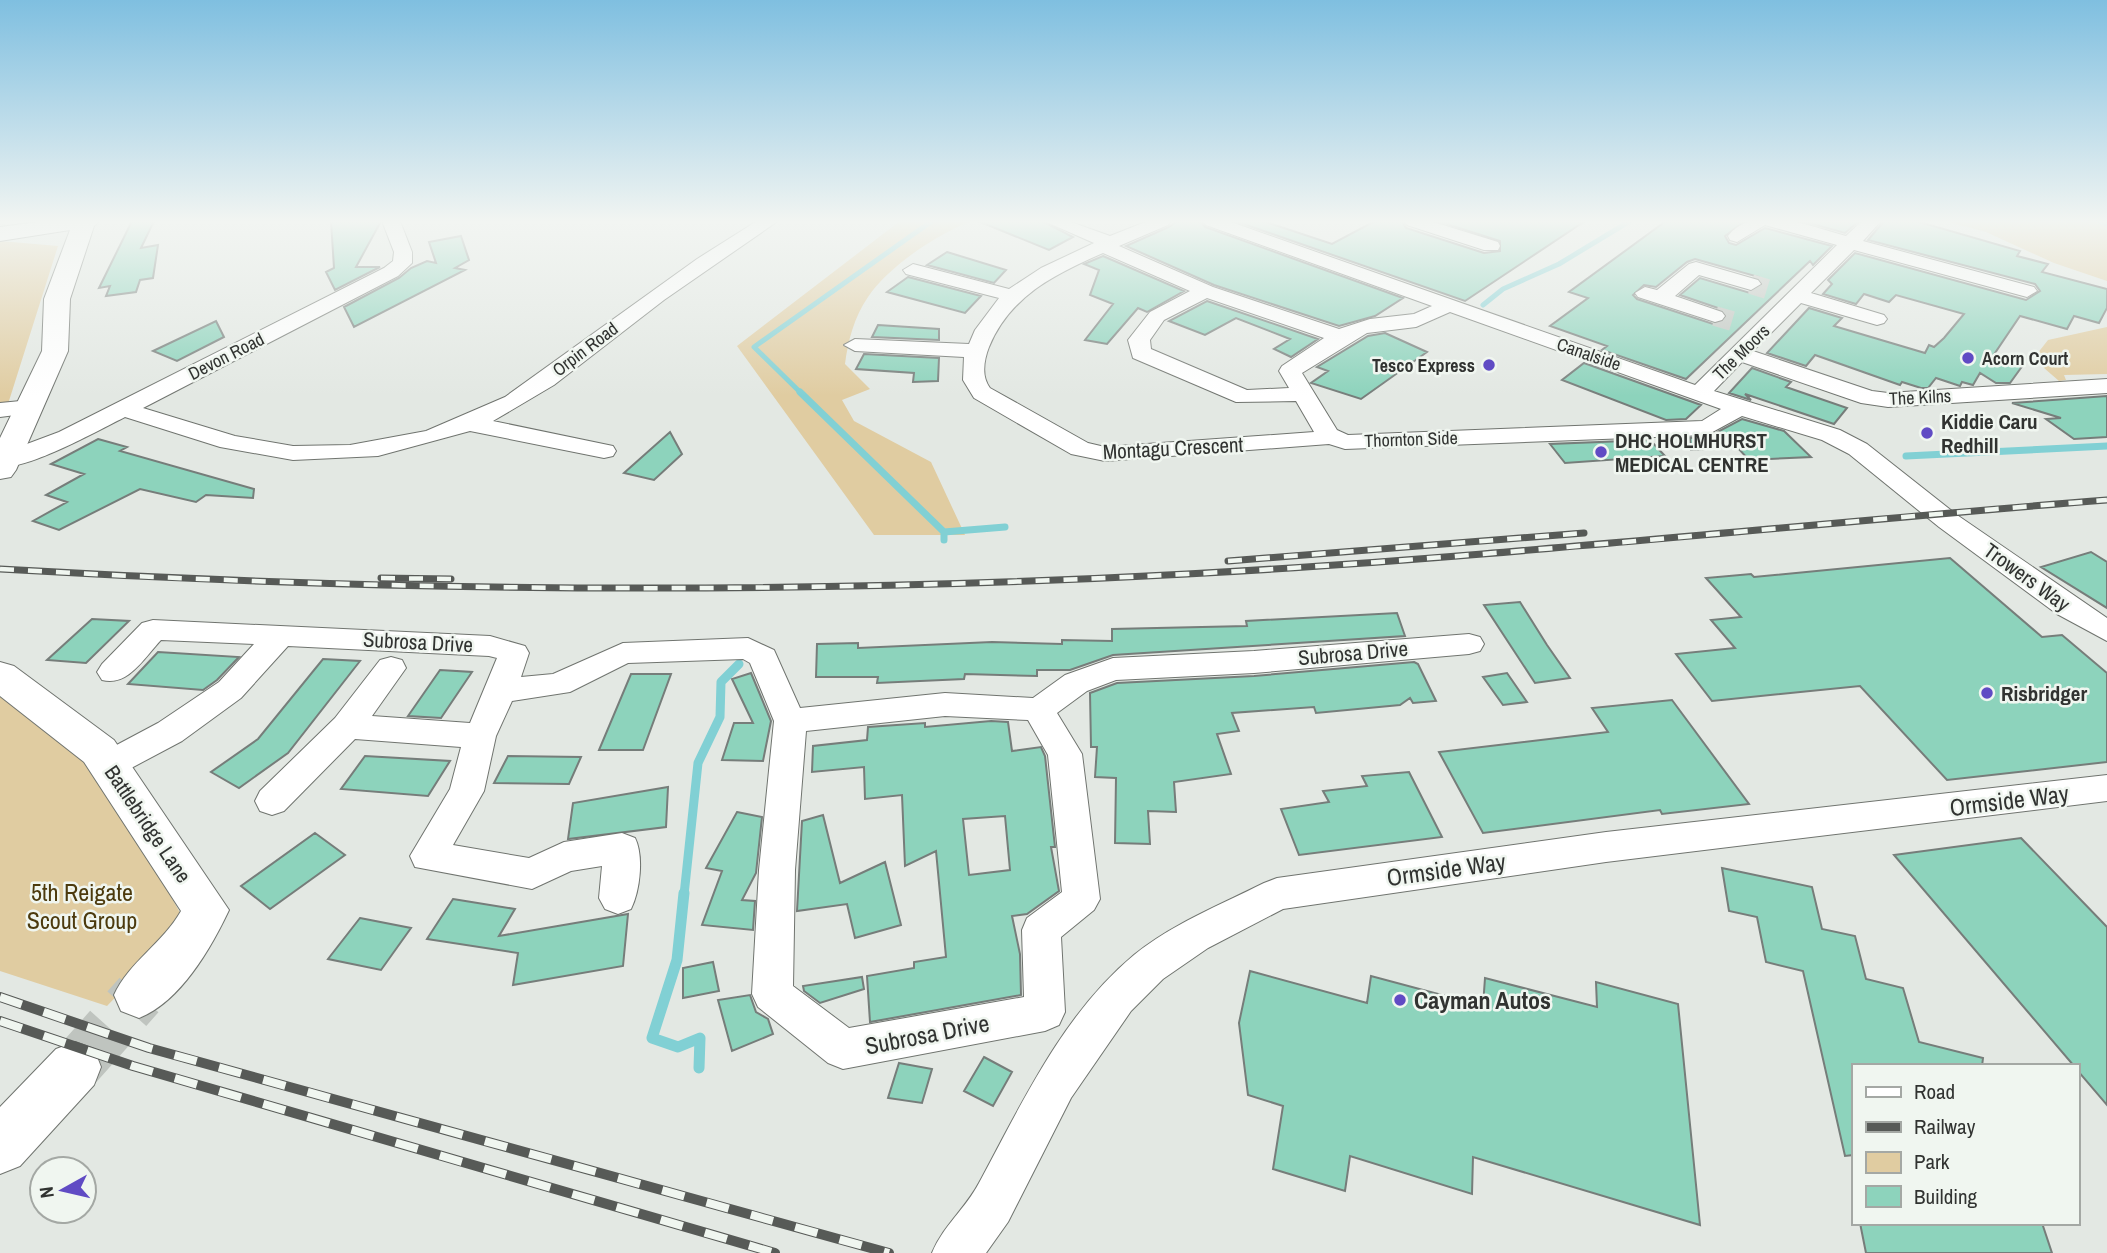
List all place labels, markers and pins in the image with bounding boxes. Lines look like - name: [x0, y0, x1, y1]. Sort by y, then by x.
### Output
- place label: Acorn Court: [1982, 346, 2068, 371]
- marker: Acorn Court: [1960, 350, 1976, 366]
- place label: Tesco Express: [1372, 353, 1475, 378]
- marker: Tesco Express: [1481, 357, 1497, 373]
- place label: Kiddie Caru Redhill: [1941, 407, 2038, 460]
- marker: Kiddie Caru Redhill: [1919, 425, 1935, 441]
- place label: DHC HOLMHURST MEDICAL CENTRE: [1615, 426, 1769, 479]
- marker: DHC HOLMHURST MEDICAL CENTRE: [1593, 444, 1609, 460]
- place label: Risbridger: [2001, 679, 2087, 708]
- marker: Risbridger: [1979, 685, 1995, 701]
- place label: Cayman Autos: [1414, 984, 1551, 1016]
- marker: Cayman Autos: [1392, 992, 1408, 1008]

